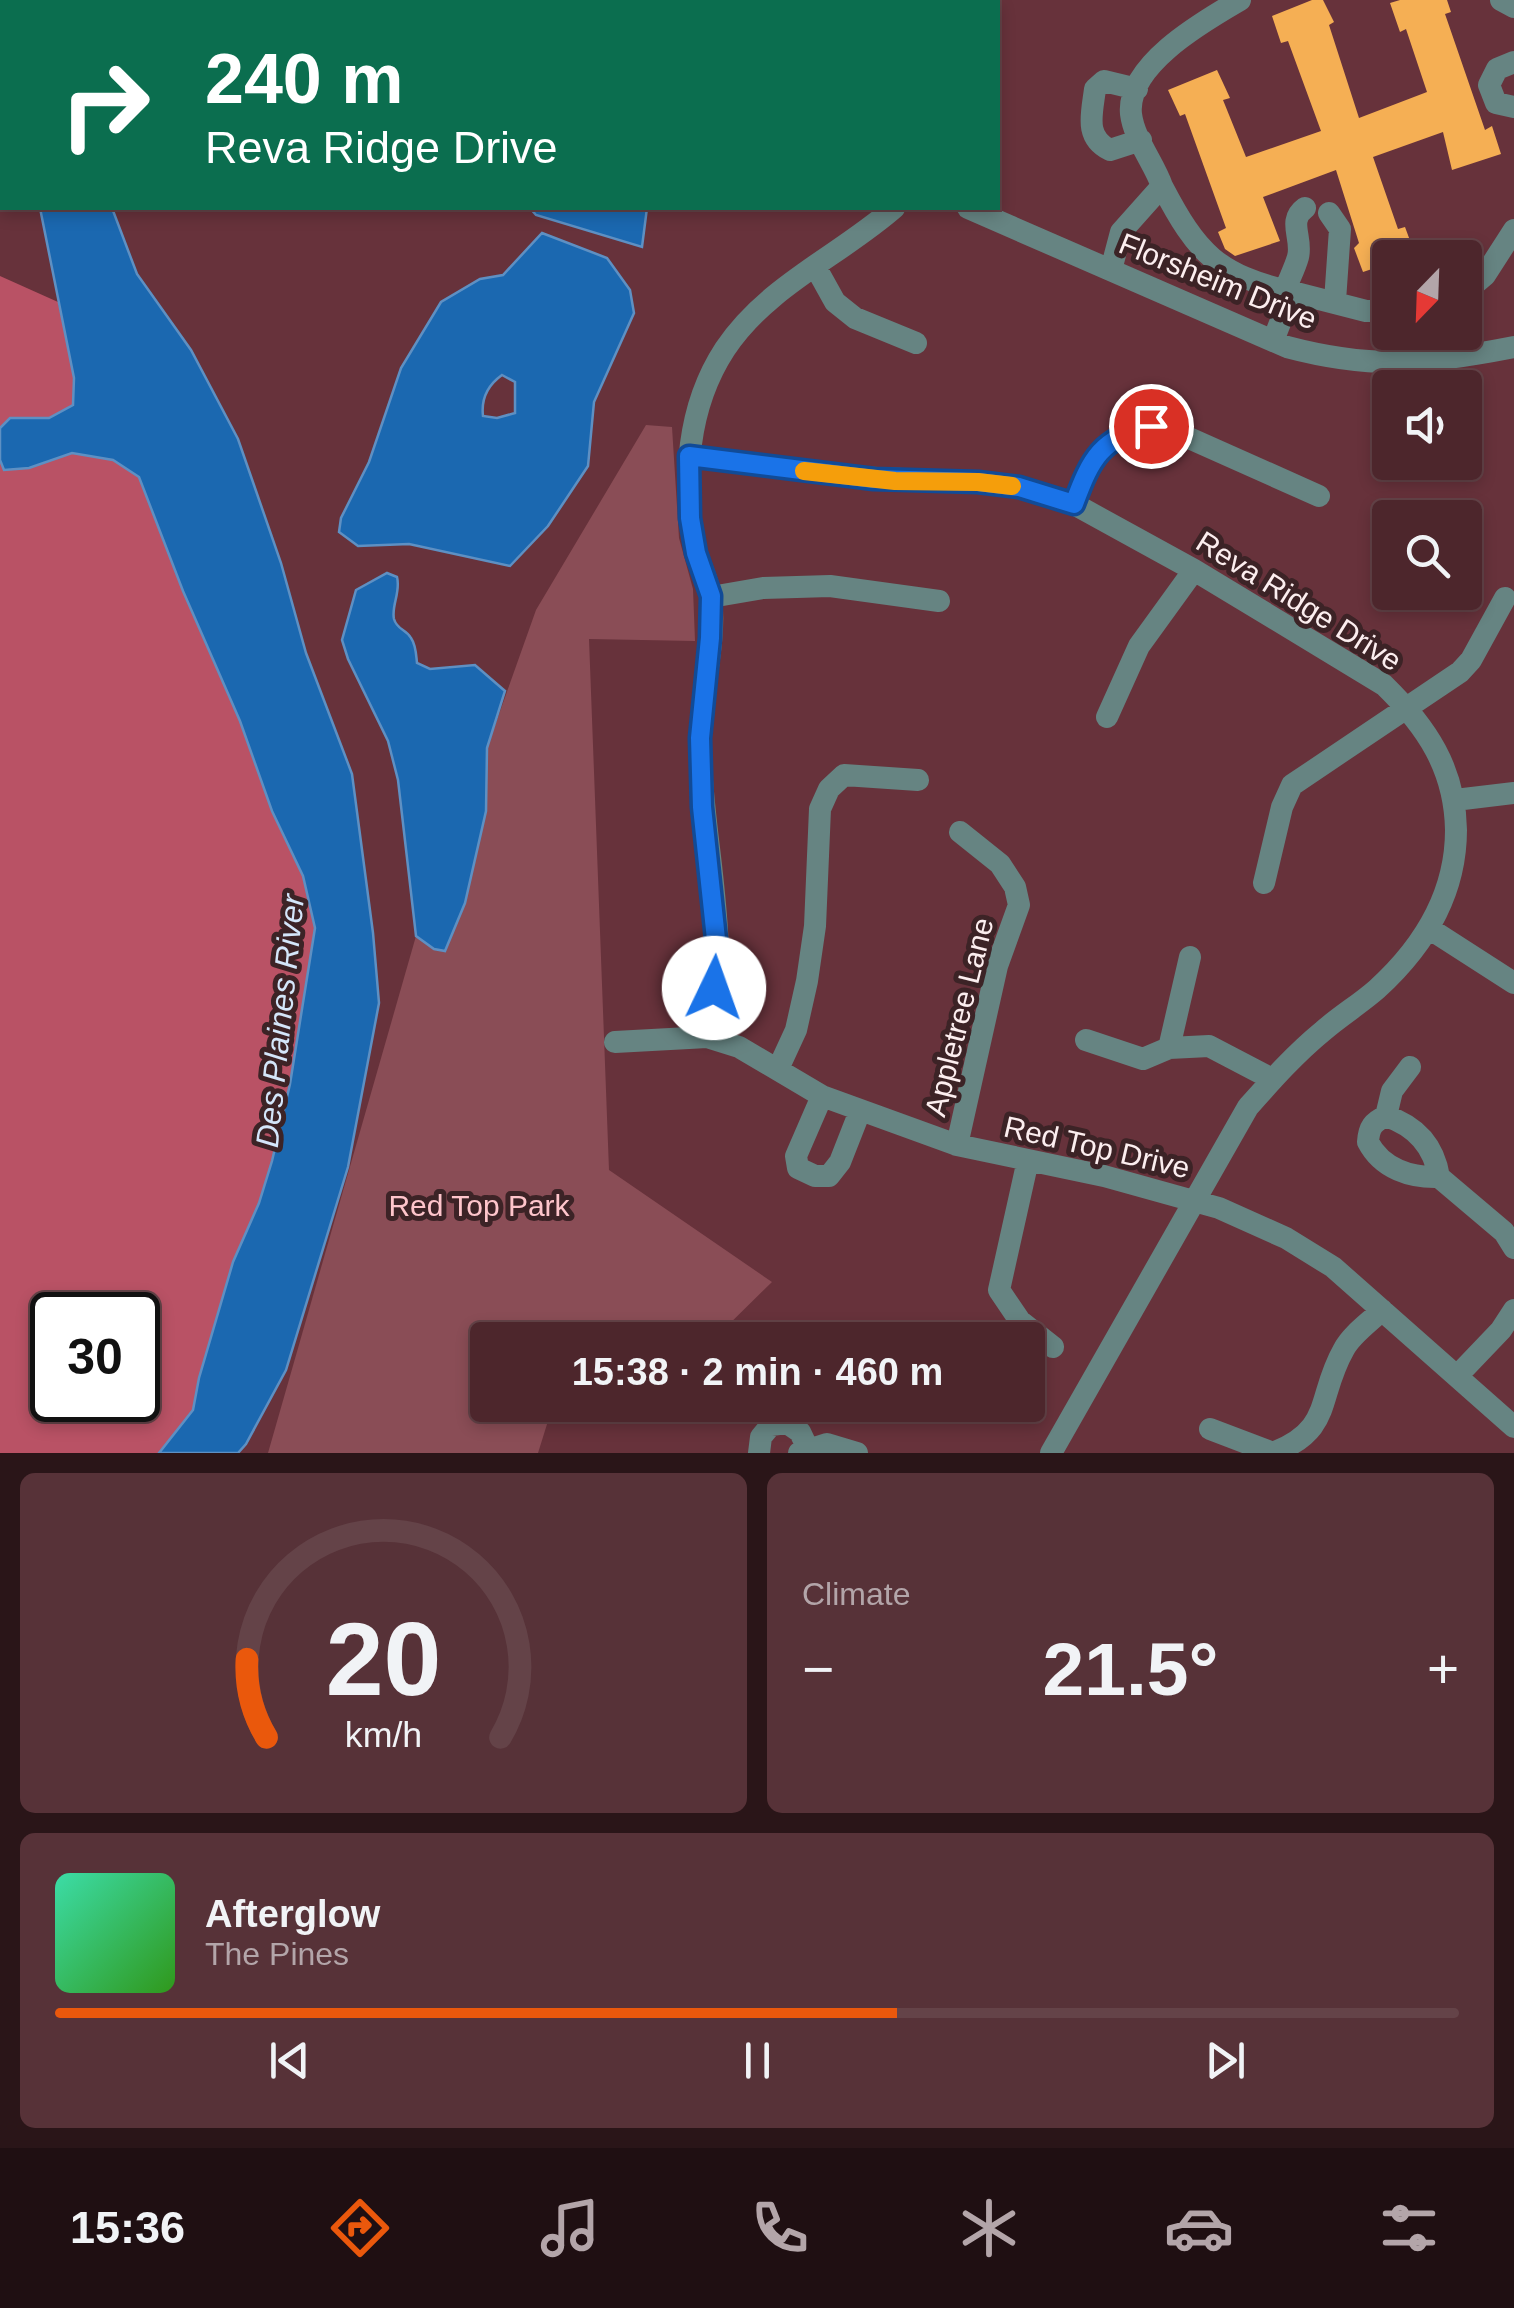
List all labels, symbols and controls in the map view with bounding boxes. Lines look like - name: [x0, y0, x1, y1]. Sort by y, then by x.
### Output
- icon: right: [40, 40, 170, 170]
- text: 240 m: [205, 40, 403, 118]
- text: Reva Ridge Drive: [205, 122, 558, 173]
- street label: Florsheim Drive: [1114, 226, 1322, 336]
- north arrow: [1372, 240, 1482, 350]
- map controls: [1372, 240, 1482, 610]
- button: sound: [1372, 370, 1482, 480]
- pin: [1109, 384, 1194, 469]
- icon: arrive: [1124, 399, 1179, 454]
- button: search: [1372, 500, 1482, 610]
- street label: Reva Ridge Drive: [1191, 525, 1407, 677]
- water label: Des Plaines River: [249, 891, 311, 1149]
- street label: Appletree Lane: [918, 914, 1000, 1120]
- position arrow: [662, 936, 766, 1040]
- street label: Red Top Drive: [1001, 1110, 1193, 1184]
- park label: Red Top Park: [388, 1189, 571, 1222]
- speed limit sign: 30: [30, 1292, 160, 1422]
- text: 15:38 · 2 min · 460 m: [572, 1351, 943, 1393]
- text: Climate: [802, 1576, 910, 1612]
- text: 20: [326, 1601, 441, 1717]
- text: 21.5°: [1043, 1627, 1218, 1711]
- text: −: [802, 1638, 834, 1700]
- text: +: [1427, 1638, 1459, 1700]
- text: km/h: [345, 1715, 422, 1755]
- text: Afterglow: [205, 1893, 380, 1935]
- text: The Pines: [205, 1936, 349, 1972]
- icon: previous: [262, 2033, 317, 2088]
- icon: pause: [730, 2033, 785, 2088]
- icon: next: [1198, 2033, 1253, 2088]
- icon: directions: [325, 2193, 395, 2263]
- icon: music: [535, 2193, 605, 2263]
- icon: phone: [745, 2193, 815, 2263]
- icon: climate: [954, 2193, 1024, 2263]
- icon: car: [1164, 2193, 1234, 2263]
- icon: filters: [1374, 2193, 1444, 2263]
- text: 15:36: [70, 2202, 185, 2253]

